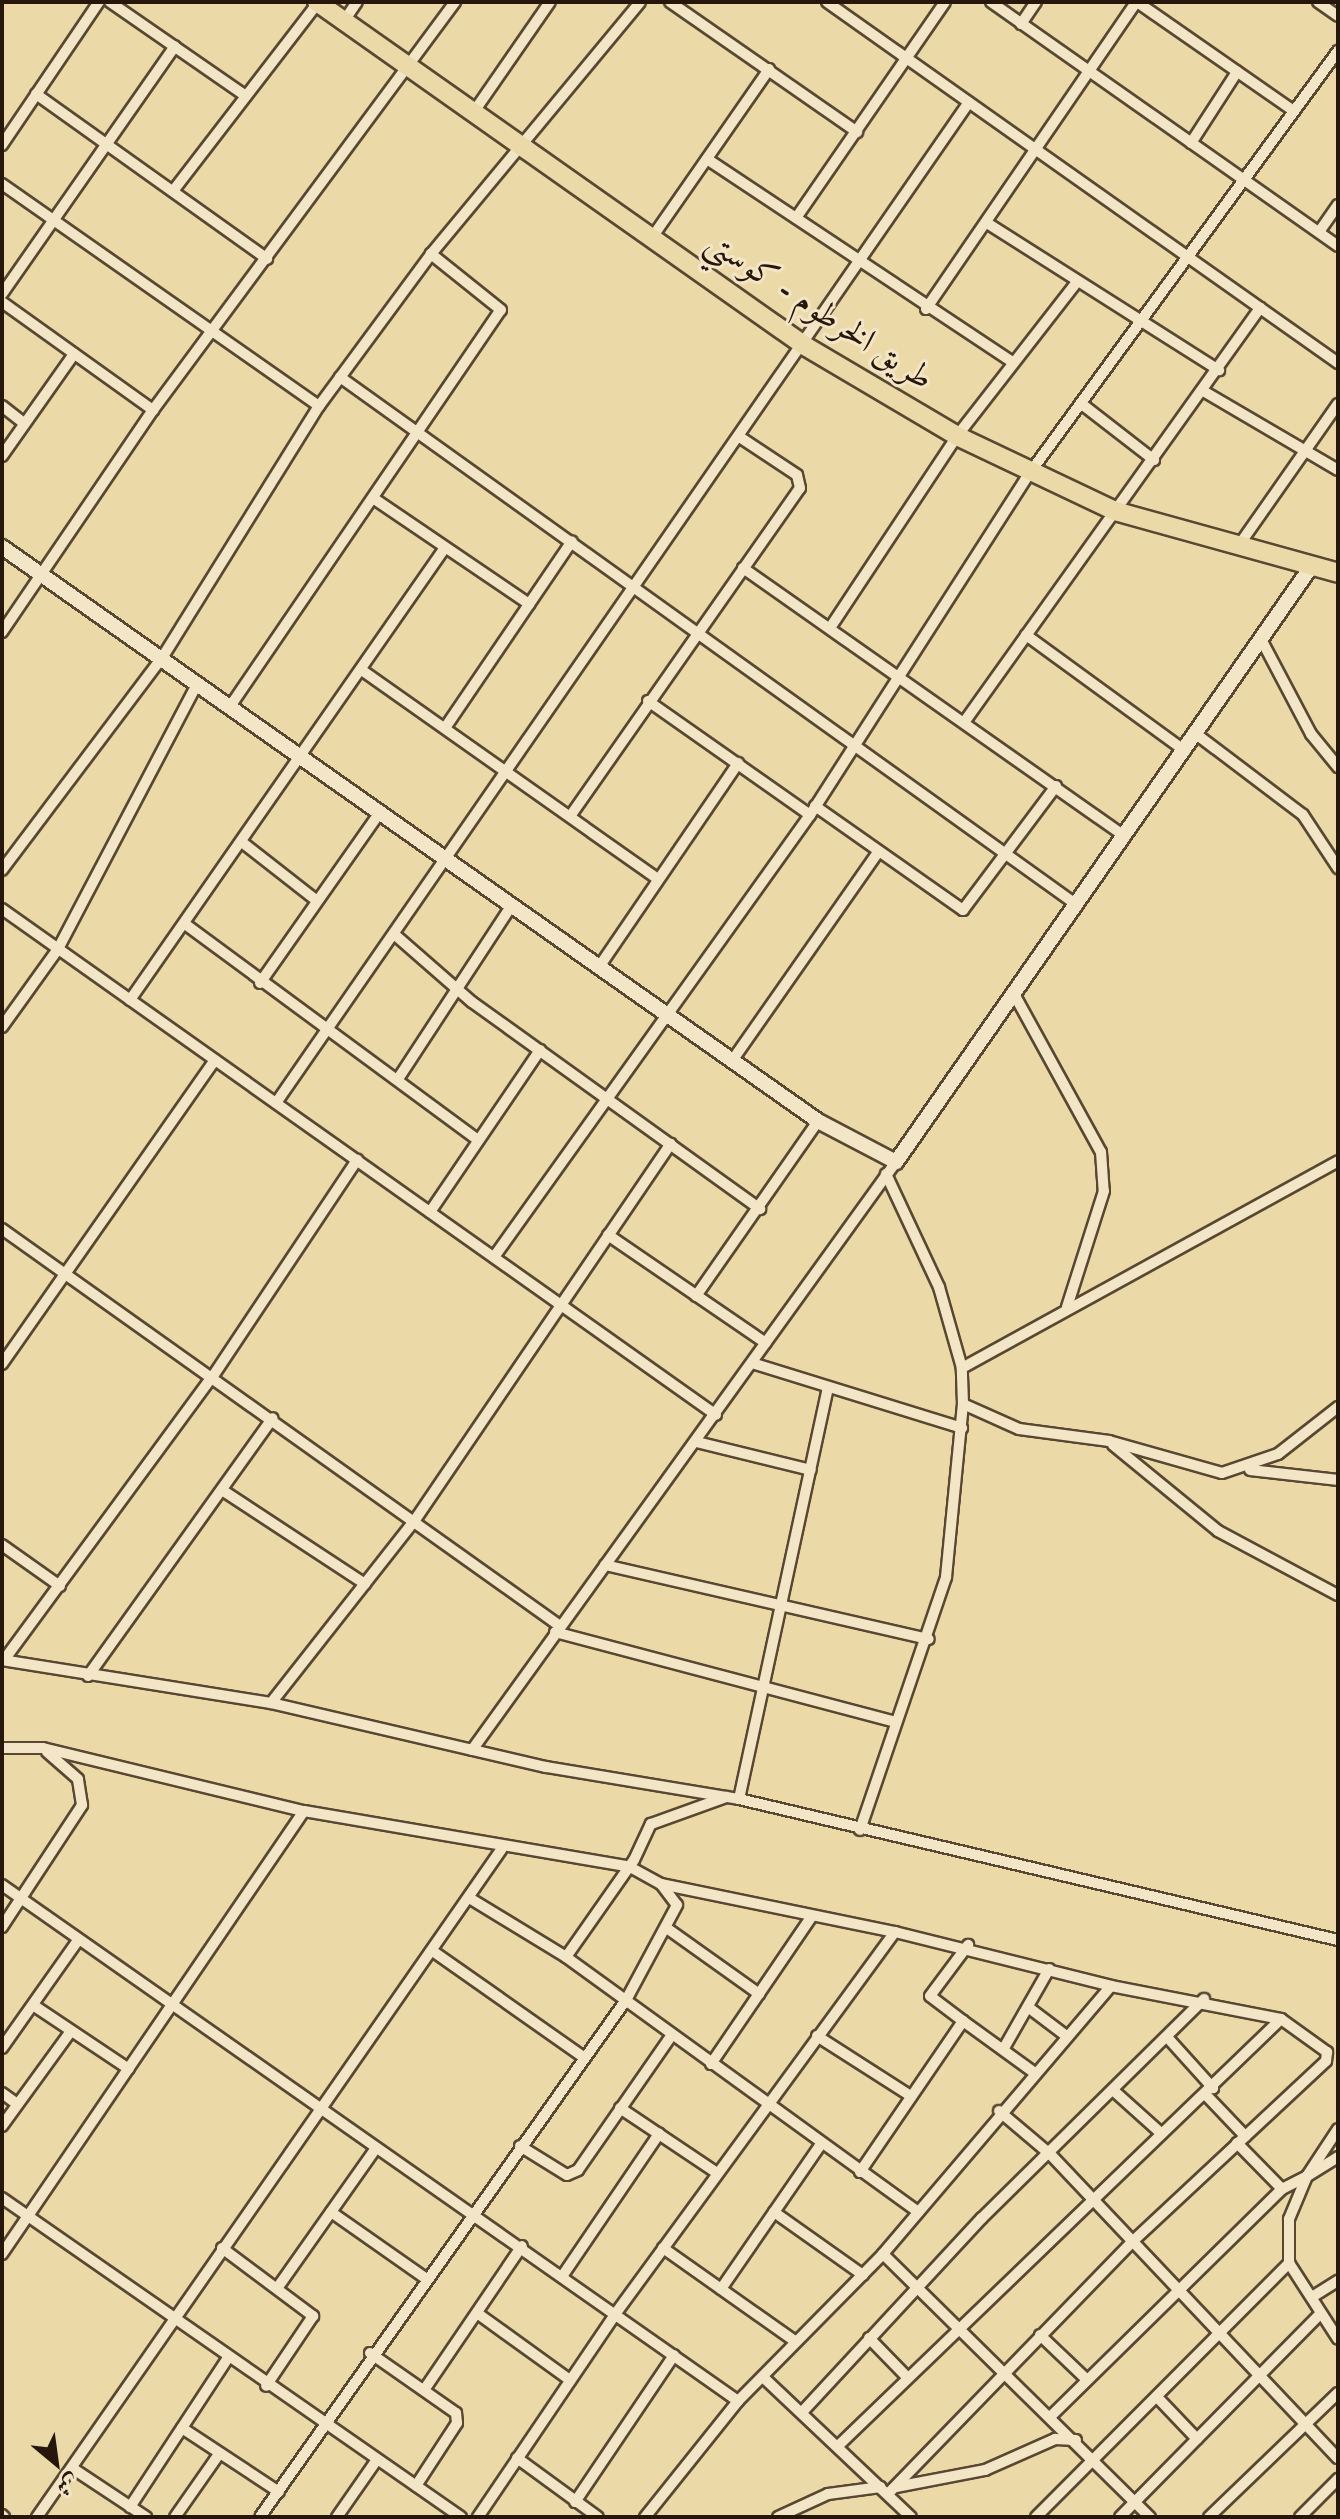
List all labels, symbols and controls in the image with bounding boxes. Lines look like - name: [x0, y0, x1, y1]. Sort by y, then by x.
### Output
- street label: طريق الخرطوم - كوستي: [698, 222, 940, 400]
- north arrow: [16, 2423, 96, 2503]
- text: ش: [52, 2467, 84, 2502]

